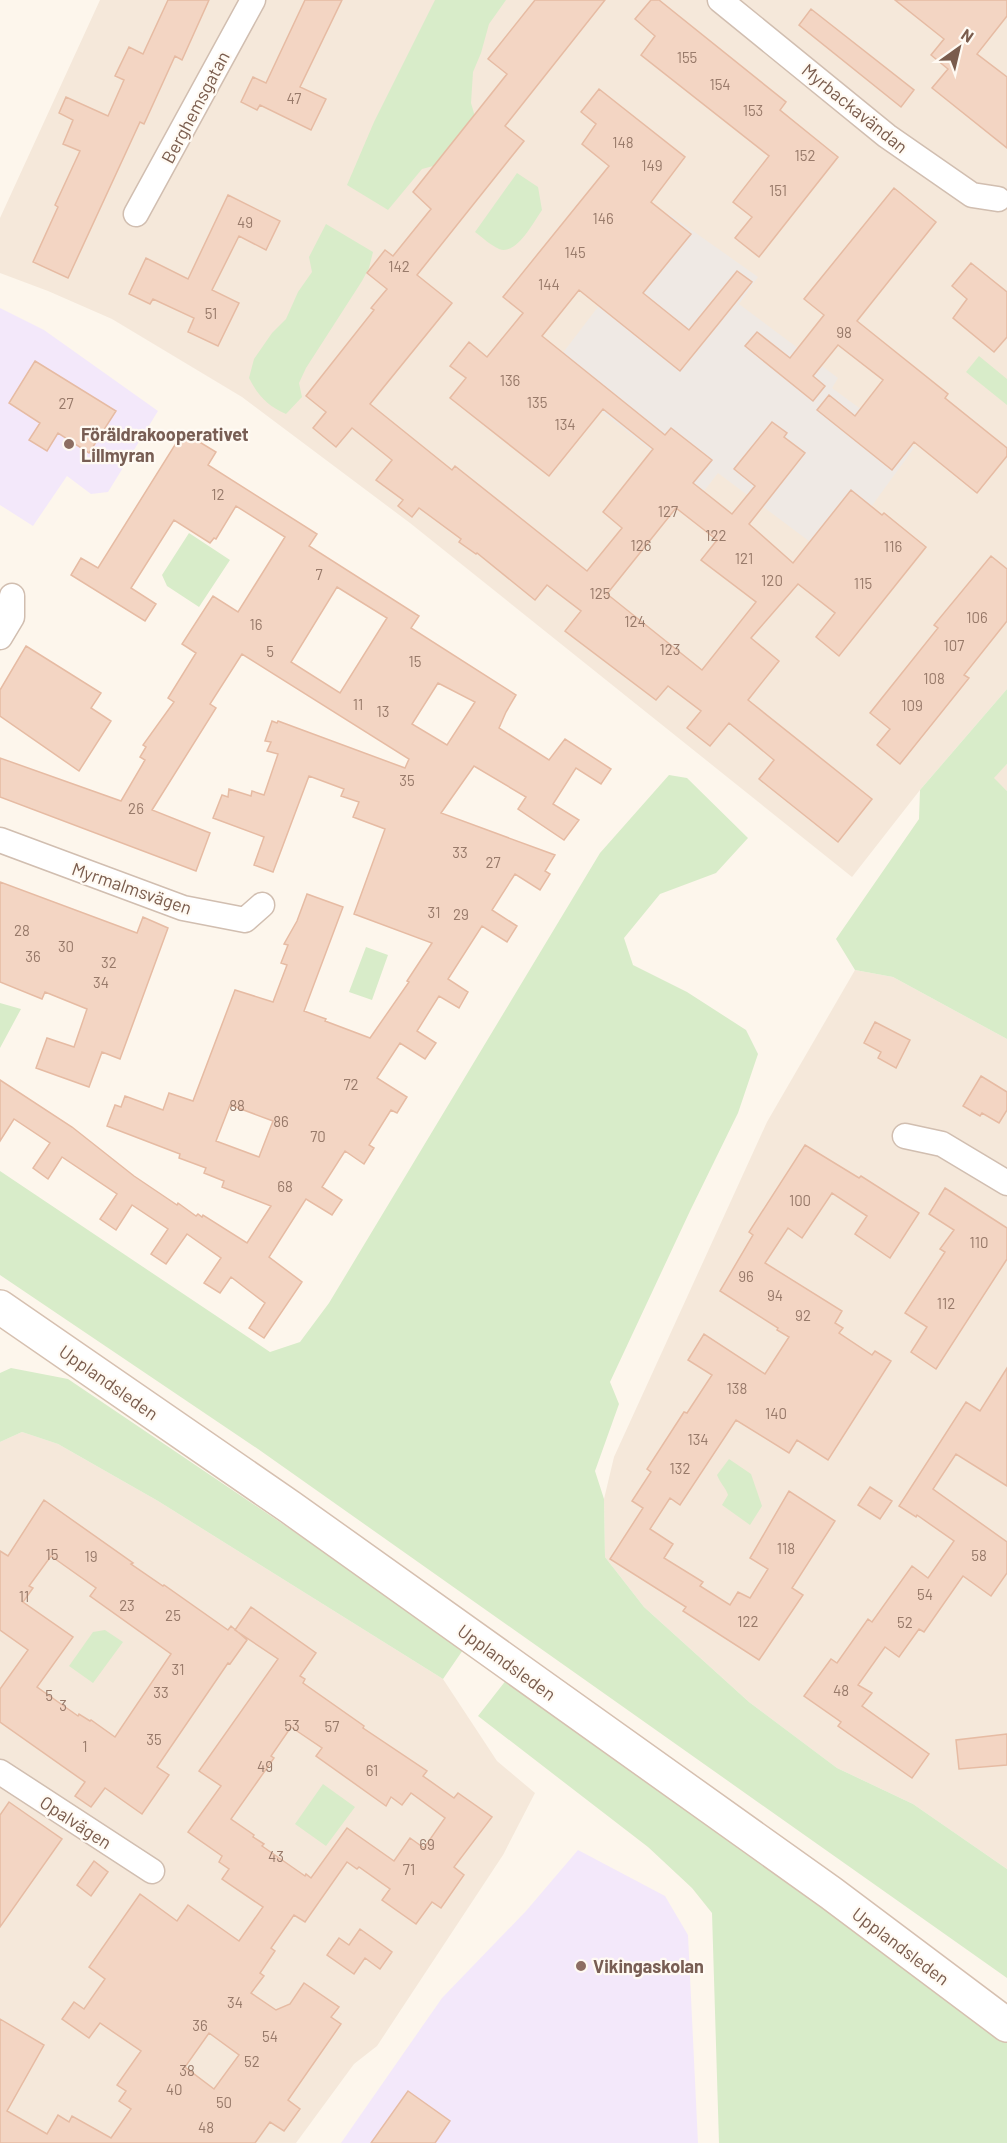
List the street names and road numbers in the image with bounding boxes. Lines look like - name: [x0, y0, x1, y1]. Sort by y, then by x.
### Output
- street label: Berghemsgatan: [156, 47, 234, 167]
- street label: Myrbackavändan: [798, 59, 912, 157]
- street label: Myrmalmsvägen: [69, 857, 195, 919]
- street label: Upplandsleden: [55, 1340, 163, 1424]
- street label: Upplandsleden: [454, 1619, 560, 1705]
- street label: Opalvägen: [36, 1791, 116, 1853]
- street label: Upplandsleden: [848, 1902, 954, 1990]

